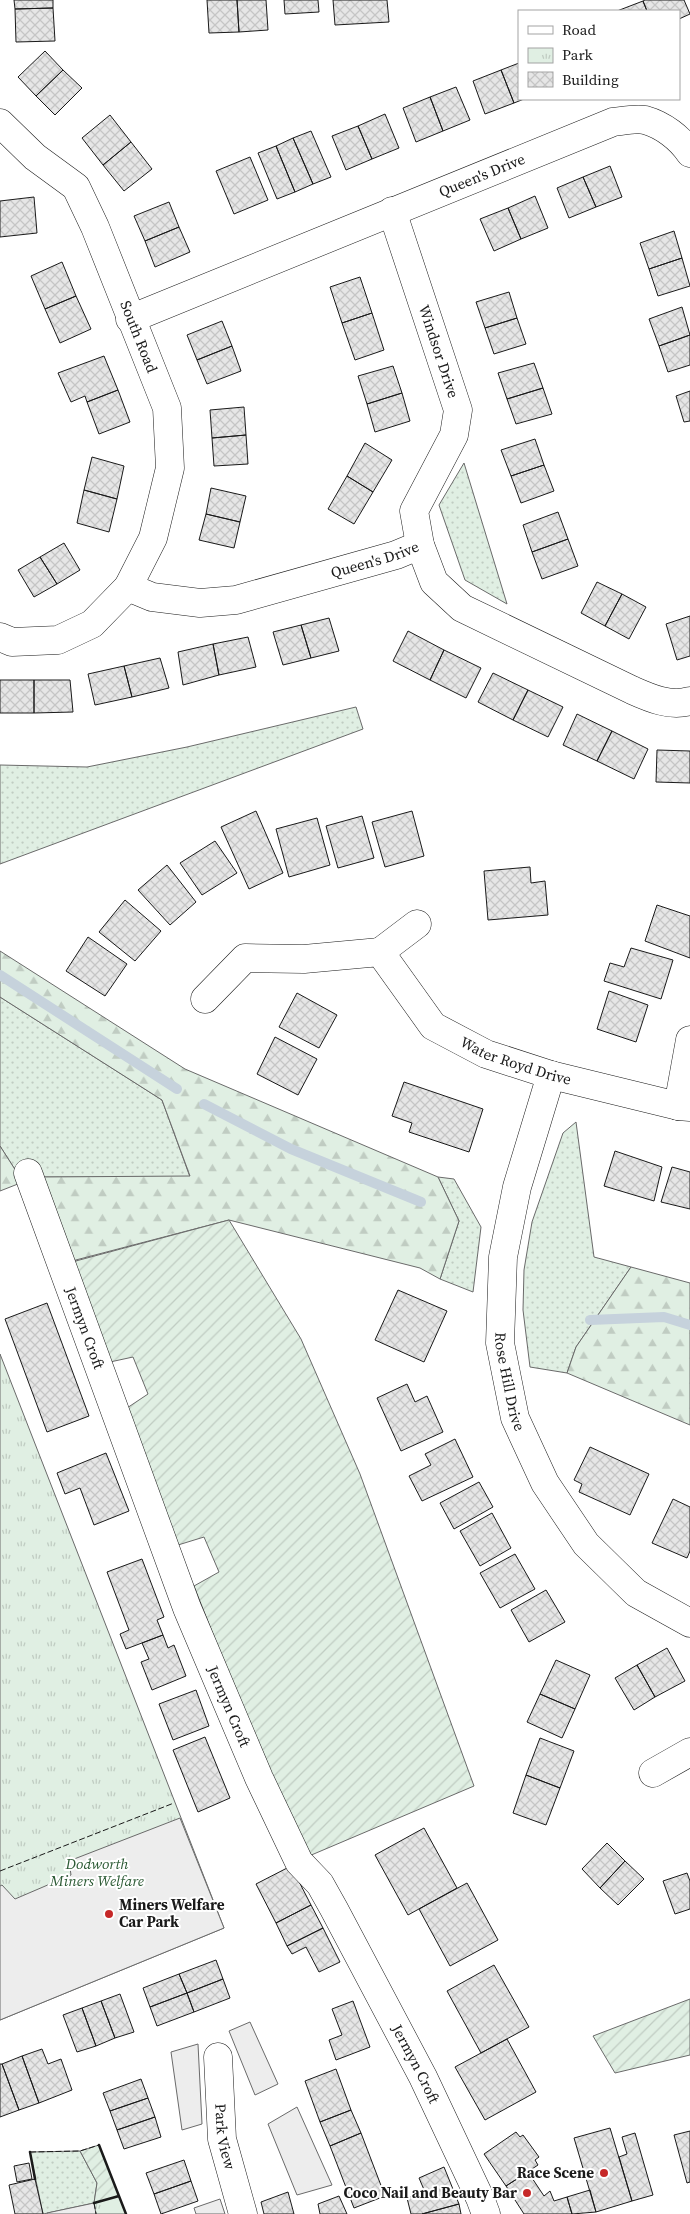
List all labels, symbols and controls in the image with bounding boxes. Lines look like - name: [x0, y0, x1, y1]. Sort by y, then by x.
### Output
- legend: [518, 10, 680, 100]
- text: Road: [562, 19, 596, 40]
- text: Park: [562, 44, 594, 65]
- text: Building: [562, 69, 619, 90]
- street label: Queen's Drive: [435, 148, 528, 202]
- street label: South Road: [115, 297, 163, 376]
- street label: Windsor Drive: [414, 302, 464, 401]
- street label: Queen's Drive: [328, 535, 422, 583]
- street label: Water Royd Drive: [457, 1031, 574, 1090]
- street label: Jermyn Croft: [60, 1283, 110, 1372]
- street label: Rose Hill Drive: [490, 1332, 531, 1435]
- street label: Jermyn Croft: [202, 1661, 256, 1750]
- park label: Dodworth Miners Welfare: [49, 1853, 144, 1891]
- place label: Miners Welfare Car Park: [119, 1894, 225, 1932]
- marker: Miners Welfare Car Park: [103, 1908, 115, 1920]
- street label: Jermyn Croft: [386, 2020, 445, 2107]
- street label: Park View: [210, 2103, 241, 2172]
- place label: Race Scene: [517, 2162, 594, 2183]
- marker: Race Scene: [598, 2167, 610, 2179]
- place label: Coco Nail and Beauty Bar: [344, 2182, 517, 2203]
- marker: Coco Nail and Beauty Bar: [521, 2187, 533, 2199]

